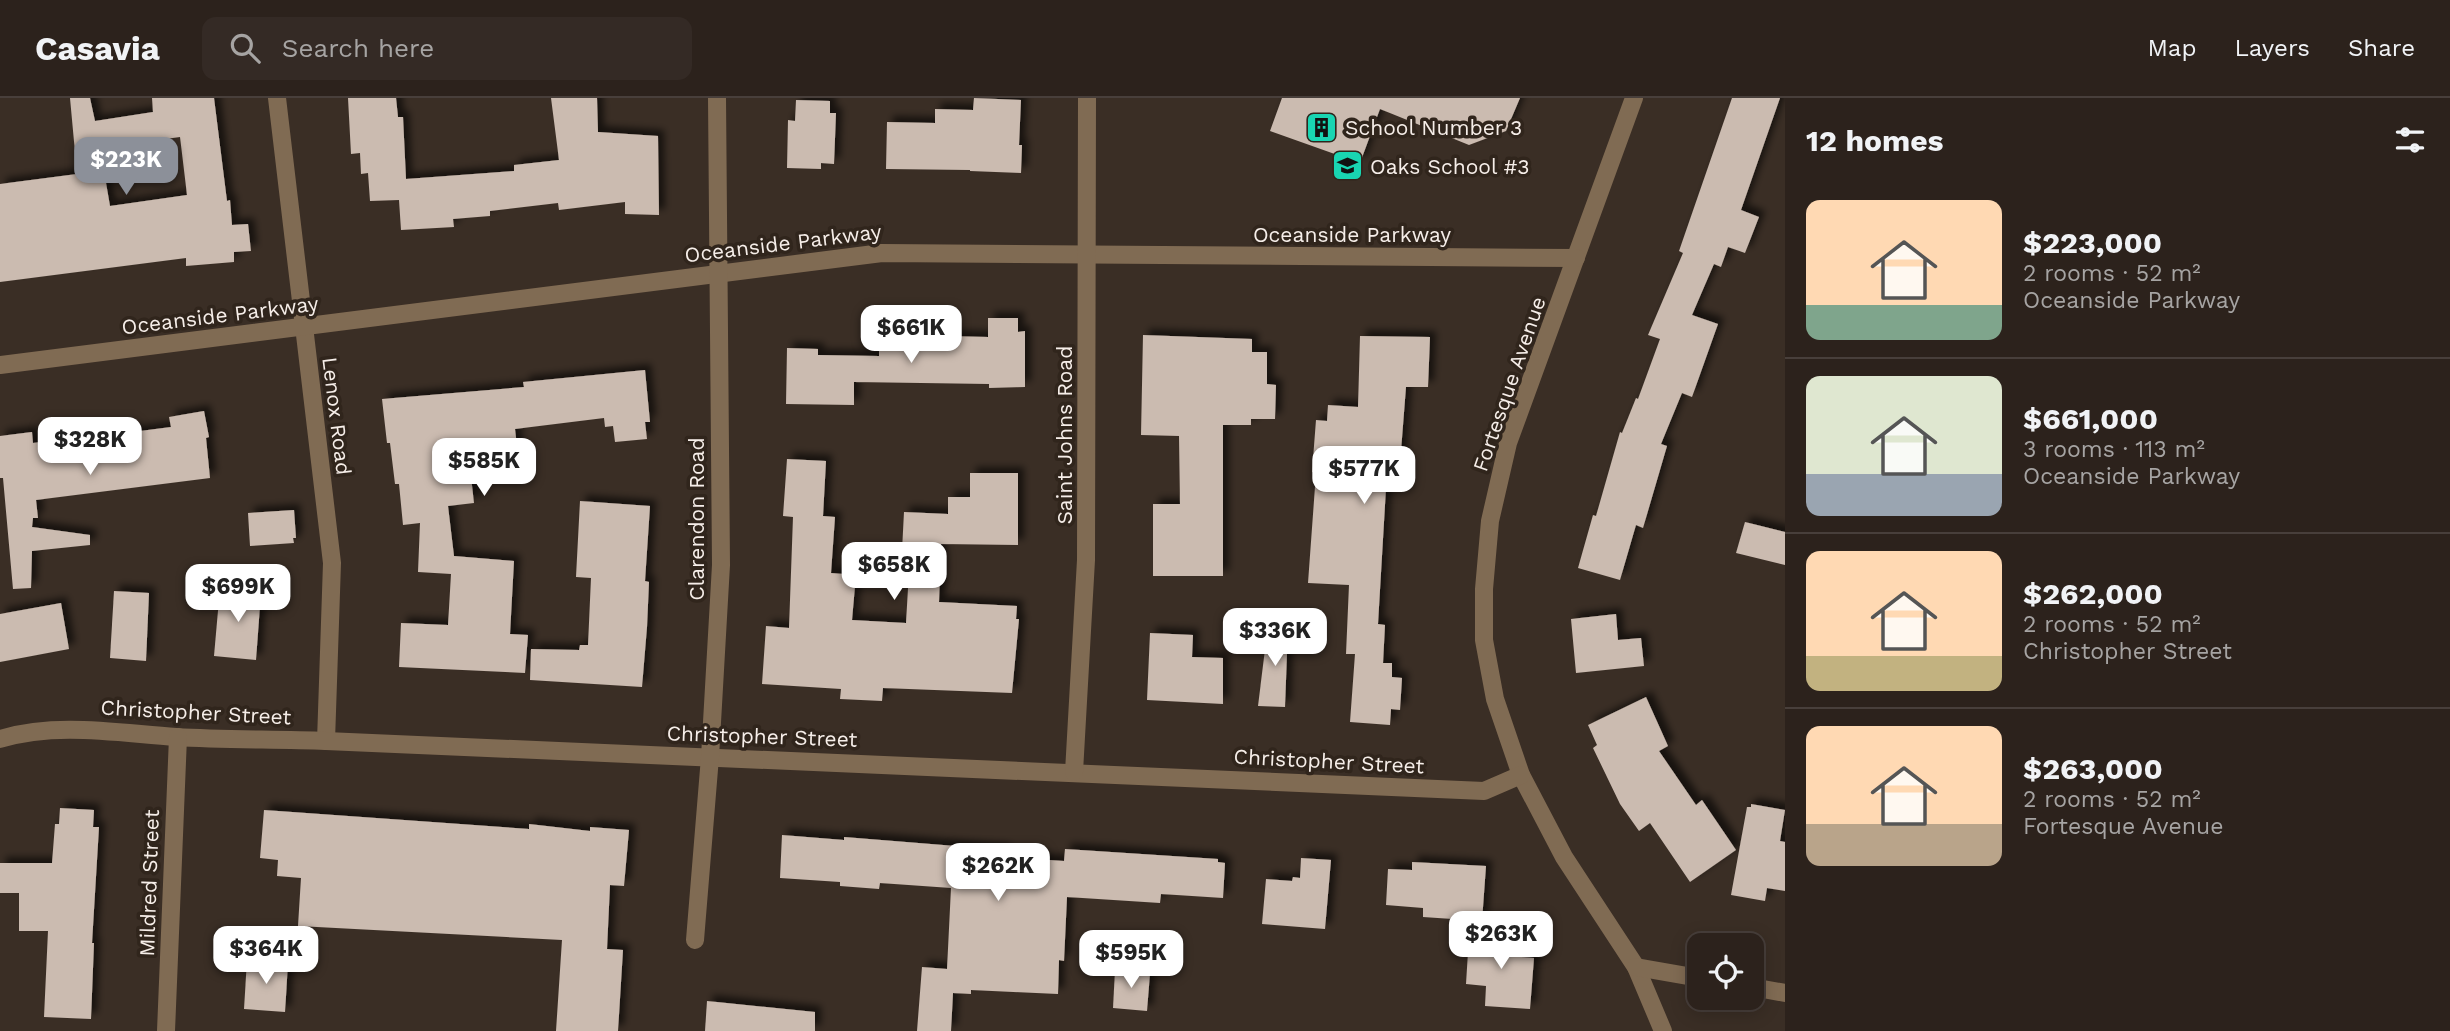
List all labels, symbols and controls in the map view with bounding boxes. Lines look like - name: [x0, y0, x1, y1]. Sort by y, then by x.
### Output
- search box: [202, 17, 692, 80]
- text: Casavia: [35, 29, 160, 68]
- icon: search: [226, 29, 264, 67]
- text: Search here: [282, 33, 434, 63]
- text: Map: [2148, 34, 2196, 62]
- text: Layers: [2234, 34, 2310, 62]
- text: Share: [2348, 34, 2415, 62]
- building icon: School Number 3: [1305, 110, 1339, 144]
- place label: School Number 3: [1345, 115, 1522, 140]
- icon: filters: [2391, 121, 2429, 159]
- text: 12 homes: [1806, 123, 1944, 158]
- pin: $223K: [77, 138, 175, 197]
- text: $223K: [90, 146, 162, 173]
- school or university icon: Oaks School #3: [1330, 149, 1364, 183]
- place label: Oaks School #3: [1370, 154, 1529, 179]
- street label: Oceanside Parkway: [683, 218, 883, 267]
- street label: Oceanside Parkway: [1253, 222, 1451, 247]
- text: $223,000: [2023, 225, 2162, 260]
- icon: home: [1862, 228, 1946, 312]
- text: 2 rooms · 52 m²: [2023, 260, 2201, 287]
- text: Oceanside Parkway: [2023, 287, 2240, 314]
- street label: Oceanside Parkway: [120, 290, 320, 339]
- street label: Fortesque Avenue: [1467, 293, 1551, 475]
- pin: $661K: [862, 306, 960, 365]
- text: $661K: [877, 314, 945, 341]
- street label: Saint Johns Road: [1052, 346, 1077, 524]
- street label: Lenox Road: [317, 356, 357, 476]
- text: $661,000: [2023, 401, 2158, 436]
- icon: home: [1862, 404, 1946, 488]
- pin: $328K: [41, 418, 139, 477]
- text: $328K: [54, 426, 126, 453]
- text: 3 rooms · 113 m²: [2023, 436, 2205, 463]
- street label: Clarendon Road: [684, 437, 709, 601]
- pin: $585K: [435, 438, 533, 498]
- pin: $577K: [1315, 446, 1413, 506]
- text: $585K: [448, 447, 520, 474]
- text: $577K: [1328, 455, 1400, 482]
- text: Oceanside Parkway: [2023, 463, 2240, 490]
- pin: $658K: [845, 542, 943, 602]
- text: $658K: [858, 551, 930, 578]
- pin: $699K: [189, 564, 287, 624]
- text: $699K: [201, 573, 275, 600]
- text: $262,000: [2023, 576, 2163, 611]
- icon: home: [1862, 579, 1946, 663]
- pin: $336K: [1226, 608, 1324, 668]
- text: 2 rooms · 52 m²: [2023, 611, 2201, 638]
- text: $336K: [1239, 617, 1311, 644]
- text: Christopher Street: [2023, 638, 2232, 665]
- street label: Christopher Street: [100, 695, 292, 729]
- street label: Christopher Street: [666, 720, 858, 752]
- street label: Christopher Street: [1233, 744, 1425, 778]
- text: $263,000: [2023, 751, 2163, 786]
- icon: home: [1862, 754, 1946, 838]
- text: 2 rooms · 52 m²: [2023, 786, 2201, 813]
- street label: Mildred Street: [134, 809, 164, 957]
- text: Fortesque Avenue: [2023, 813, 2223, 840]
- pin: $262K: [949, 844, 1047, 903]
- text: $262K: [962, 852, 1034, 879]
- pin: $263K: [1452, 912, 1550, 971]
- text: $263K: [1465, 920, 1537, 947]
- pin: $364K: [217, 926, 315, 986]
- pin: $595K: [1082, 930, 1180, 990]
- map controls: [1687, 933, 1764, 1010]
- button: locate: [1687, 933, 1764, 1010]
- text: $364K: [229, 935, 303, 962]
- text: $595K: [1095, 939, 1167, 966]

